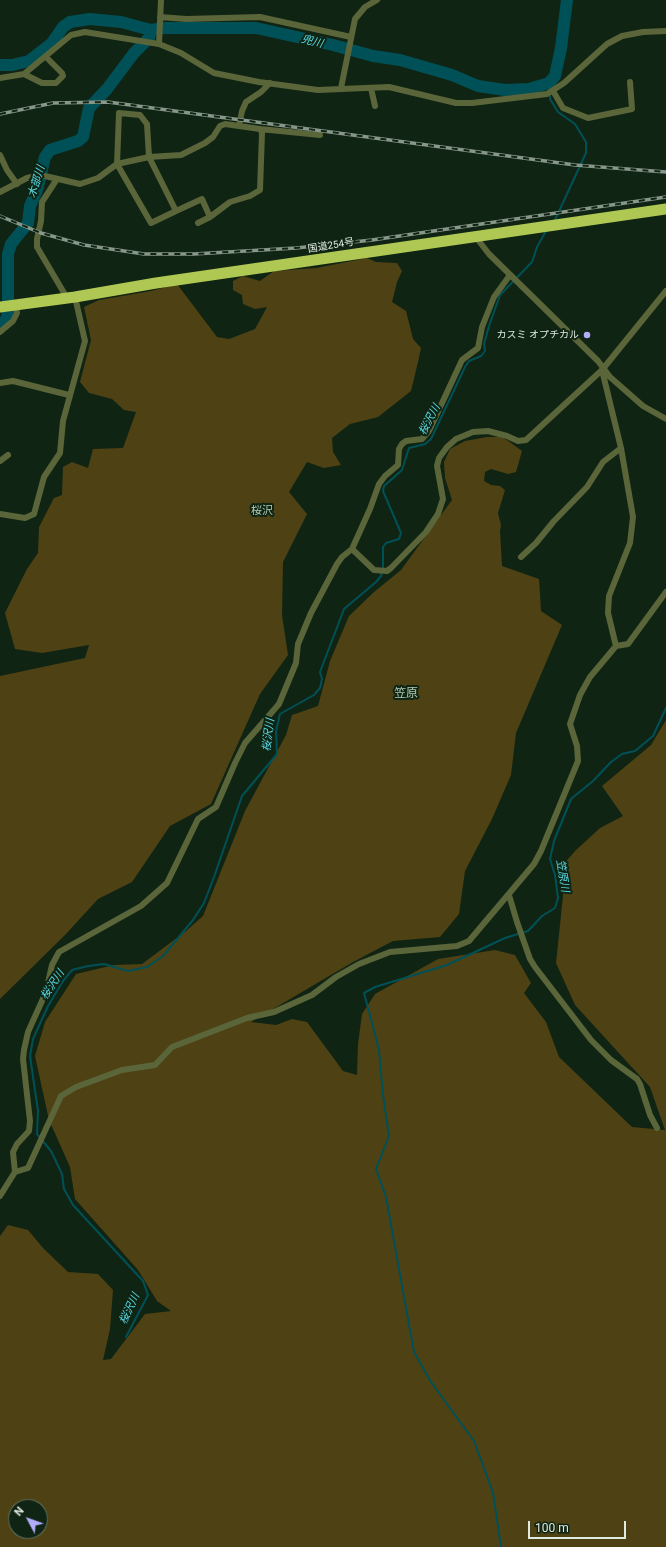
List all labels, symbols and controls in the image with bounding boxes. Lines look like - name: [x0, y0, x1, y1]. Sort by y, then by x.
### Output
- water label: 兜川: [300, 33, 324, 51]
- water label: 木部川: [26, 164, 48, 200]
- street label: 国道254号: [307, 236, 355, 256]
- place label: カスミ オプチカル: [497, 329, 579, 341]
- marker: カスミ オプチカル: [582, 330, 592, 340]
- water label: 桜沢川: [416, 402, 444, 438]
- district label: 桜沢: [251, 504, 273, 518]
- district label: 笠原: [394, 687, 418, 701]
- water label: 桜沢川: [260, 718, 278, 752]
- water label: 笠原川: [553, 859, 571, 893]
- water label: 桜沢川: [38, 968, 68, 1002]
- water label: 桜沢川: [117, 1291, 143, 1327]
- north arrow: [8, 1499, 48, 1539]
- text: N: [12, 1504, 27, 1519]
- scale bar: [530, 1513, 628, 1539]
- text: 100 m: [535, 1521, 569, 1535]

